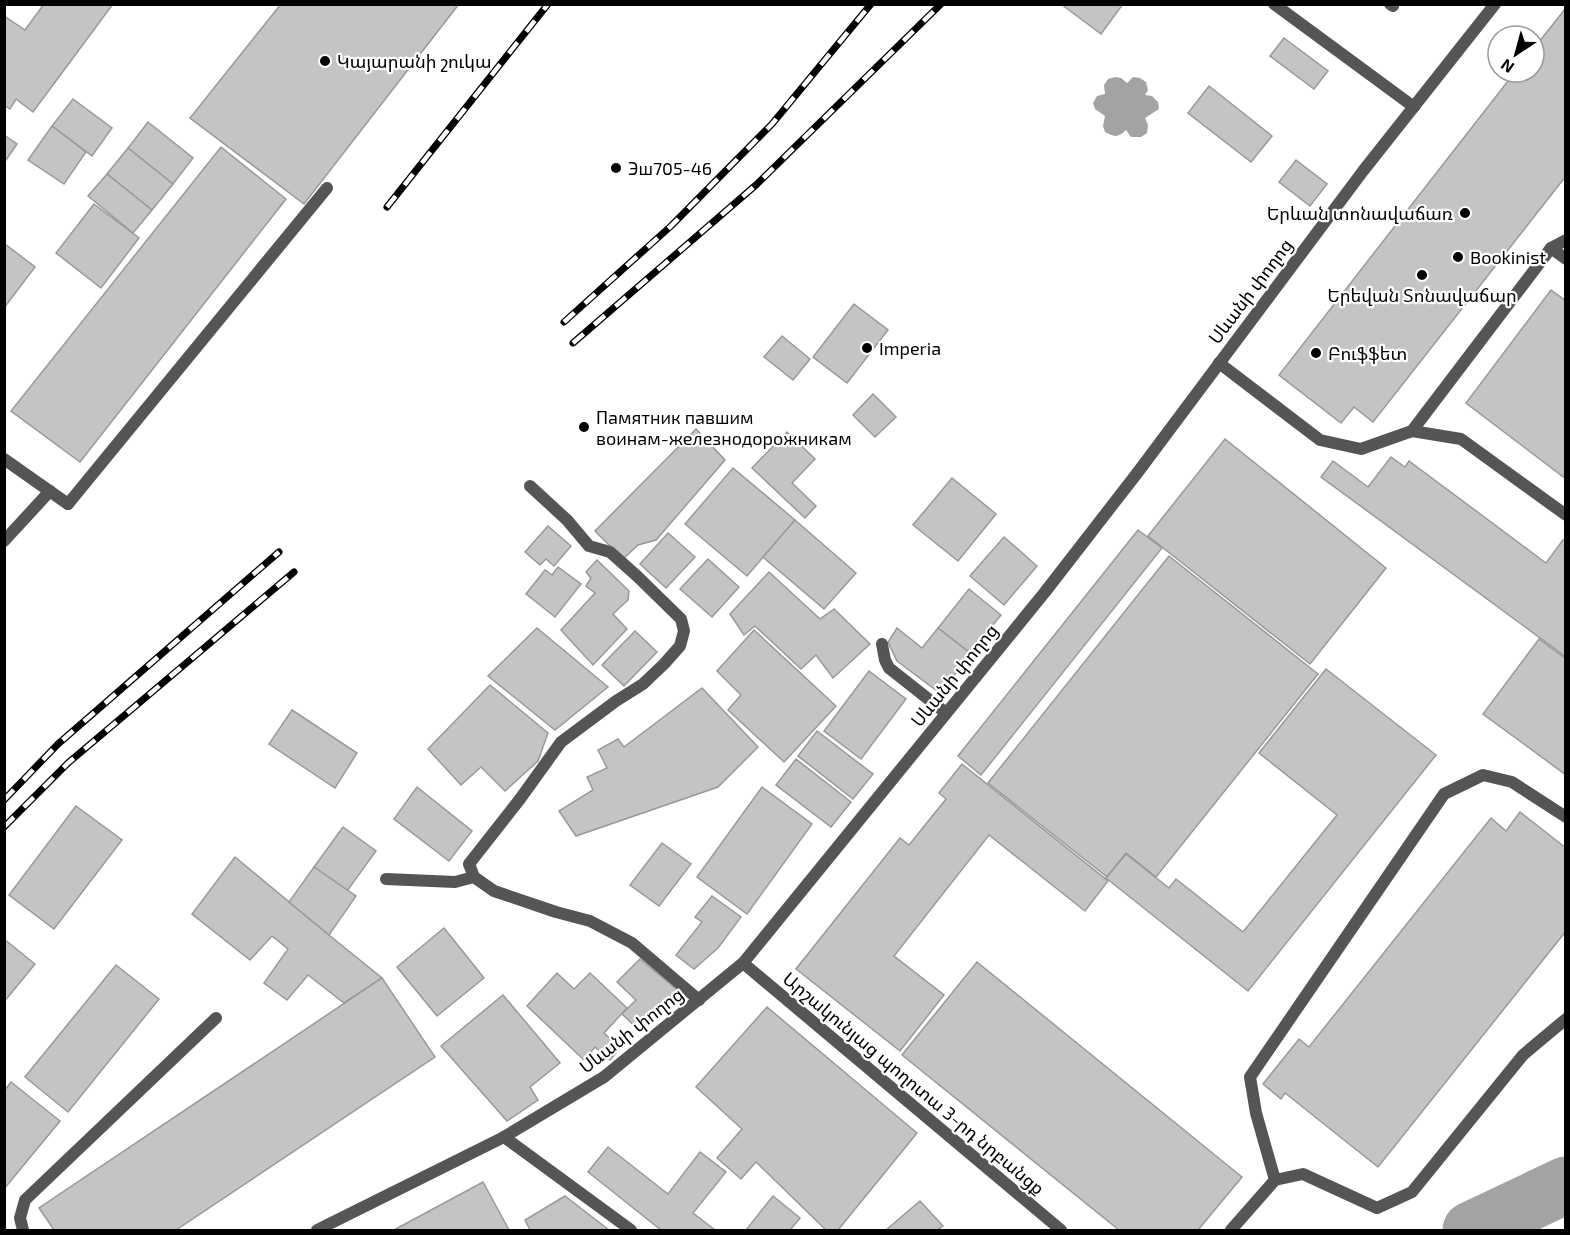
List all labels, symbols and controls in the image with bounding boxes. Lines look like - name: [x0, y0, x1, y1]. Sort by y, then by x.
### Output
- north arrow: [1486, 24, 1546, 84]
- place label: Կայարանի շուկա: [337, 50, 492, 72]
- marker: Կայարանի շուկա: [318, 54, 332, 68]
- text: N: [1497, 55, 1517, 78]
- place label: Эш705-46: [628, 157, 712, 179]
- marker: Эш705-46: [609, 161, 623, 175]
- place label: Երևան տոնավաճառ: [1267, 202, 1453, 224]
- marker: Երևան տոնավաճառ: [1458, 206, 1472, 220]
- street label: Սևանի փողոց: [1203, 234, 1297, 348]
- place label: Bookinist: [1470, 246, 1546, 268]
- marker: Bookinist: [1451, 250, 1465, 264]
- marker: Երեվան Տոնավաճար: [1415, 268, 1429, 282]
- place label: Երեվան Տոնավաճար: [1327, 284, 1517, 306]
- place label: Imperia: [879, 337, 941, 359]
- marker: Imperia: [860, 341, 874, 355]
- place label: Բուֆֆետ: [1328, 342, 1407, 364]
- marker: Բուֆֆետ: [1309, 346, 1323, 360]
- place label: Памятник павшим воинам-железнодорожникам: [596, 406, 852, 449]
- marker: Памятник павшим воинам-железнодорожникам: [577, 420, 591, 434]
- street label: Սևանի փողոց: [906, 619, 1002, 731]
- street label: Արշակունյաց պողոտա 3-րդ նրբանցք: [779, 967, 1049, 1199]
- street label: Սևանի փողոց: [575, 983, 687, 1077]

